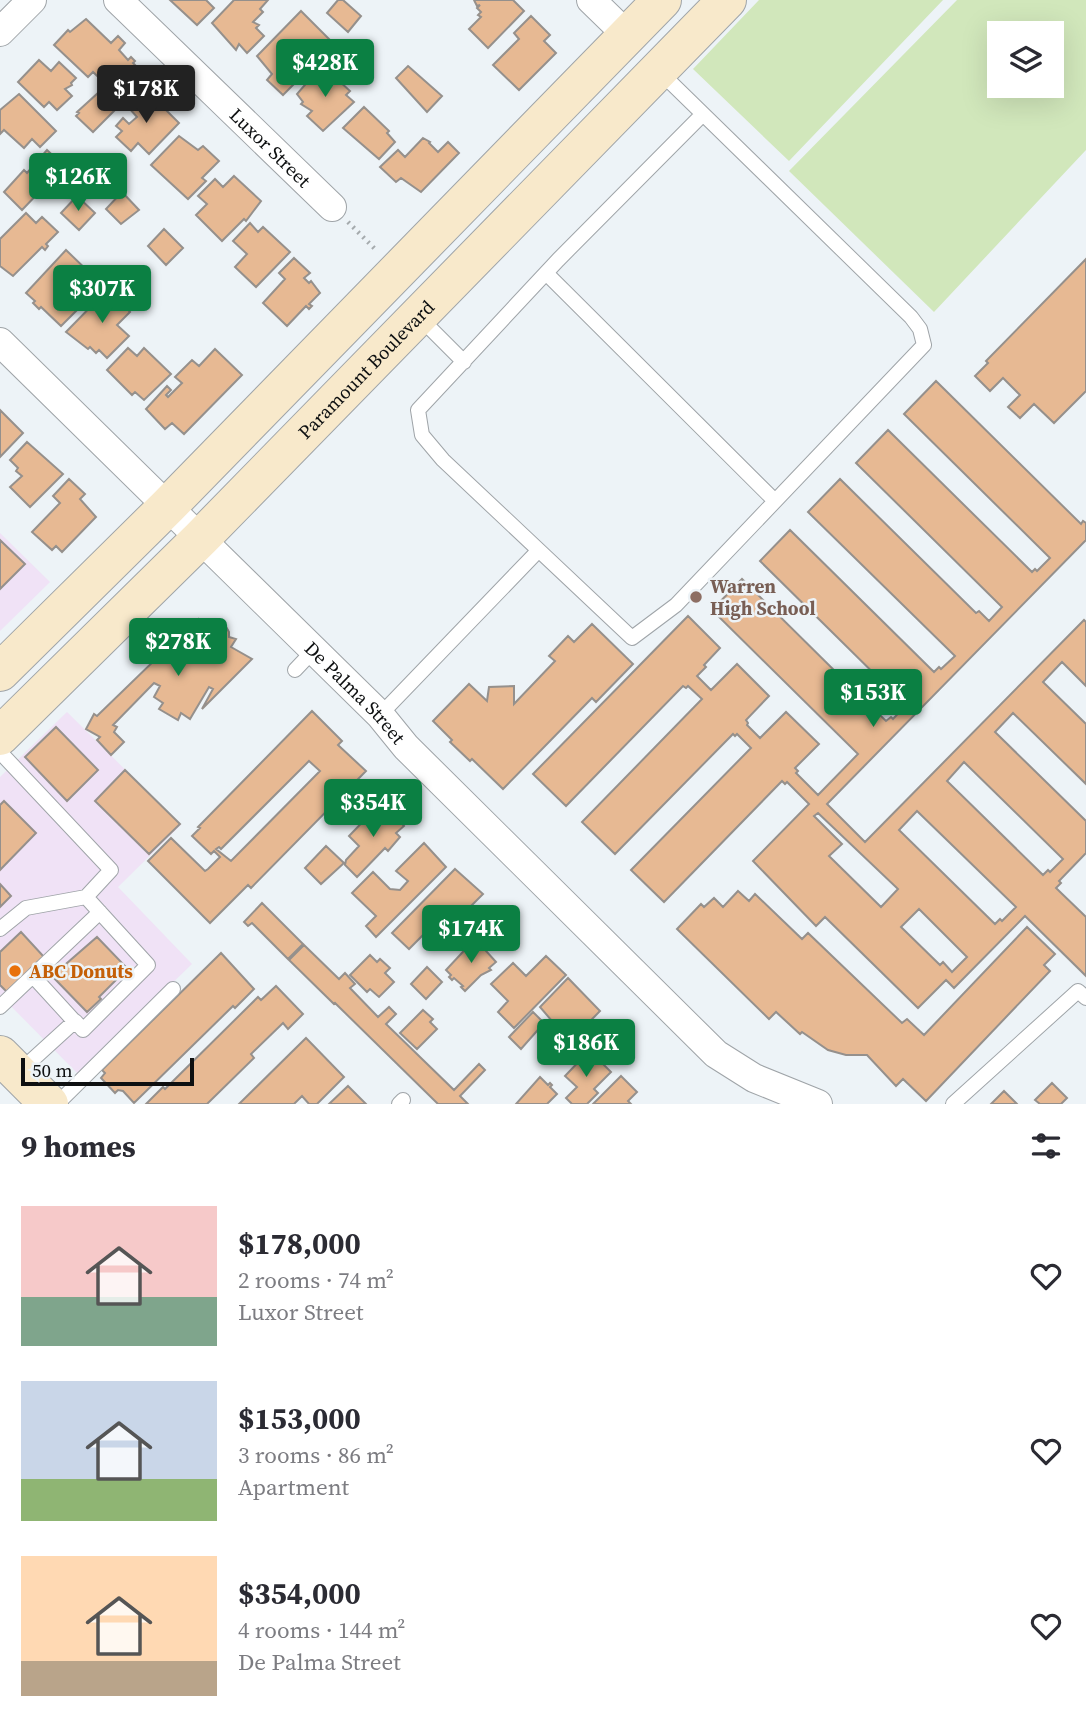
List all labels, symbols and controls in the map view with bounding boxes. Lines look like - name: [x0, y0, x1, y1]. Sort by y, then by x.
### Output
- map controls: [987, 21, 1064, 98]
- button: layers: [987, 21, 1064, 98]
- pin: $428K: [276, 40, 374, 99]
- text: $428K: [292, 46, 358, 78]
- pin: $178K: [97, 66, 195, 125]
- text: $178K: [113, 72, 179, 104]
- street label: Luxor Street: [224, 102, 317, 193]
- pin: $126K: [29, 154, 127, 213]
- text: $126K: [45, 160, 111, 192]
- pin: $307K: [53, 266, 151, 325]
- text: $307K: [69, 272, 135, 304]
- street label: Paramount Boulevard: [292, 294, 440, 444]
- place label: Warren High School: [710, 573, 816, 621]
- marker: Warren High School: [688, 589, 704, 605]
- pin: $278K: [129, 618, 227, 678]
- text: $278K: [145, 625, 211, 657]
- street label: De Palma Street: [299, 635, 412, 750]
- pin: $153K: [824, 670, 922, 729]
- text: $153K: [840, 676, 906, 708]
- pin: $354K: [324, 780, 422, 839]
- text: $354K: [340, 786, 406, 818]
- pin: $174K: [422, 906, 520, 965]
- text: $174K: [438, 912, 504, 944]
- place label: ABC Donuts: [29, 958, 133, 984]
- marker: ABC Donuts: [7, 963, 23, 979]
- pin: $186K: [537, 1020, 635, 1079]
- text: $186K: [553, 1026, 619, 1058]
- scale bar: [21, 1055, 194, 1087]
- text: 50 m: [32, 1057, 73, 1083]
- text: 9 homes: [21, 1126, 136, 1167]
- icon: filters: [1027, 1127, 1065, 1165]
- text: $178,000: [238, 1223, 361, 1264]
- icon: home: [77, 1234, 161, 1318]
- icon: heart: [1027, 1257, 1065, 1295]
- text: 2 rooms · 74 m²: [238, 1264, 394, 1296]
- text: Luxor Street: [238, 1296, 363, 1328]
- text: $153,000: [238, 1398, 361, 1439]
- icon: home: [77, 1409, 161, 1493]
- icon: heart: [1027, 1432, 1065, 1470]
- text: 3 rooms · 86 m²: [238, 1439, 394, 1471]
- text: Apartment: [238, 1471, 349, 1503]
- text: $354,000: [238, 1573, 361, 1614]
- icon: home: [77, 1584, 161, 1668]
- icon: heart: [1027, 1607, 1065, 1645]
- text: 4 rooms · 144 m²: [238, 1614, 405, 1646]
- text: De Palma Street: [238, 1646, 401, 1678]

